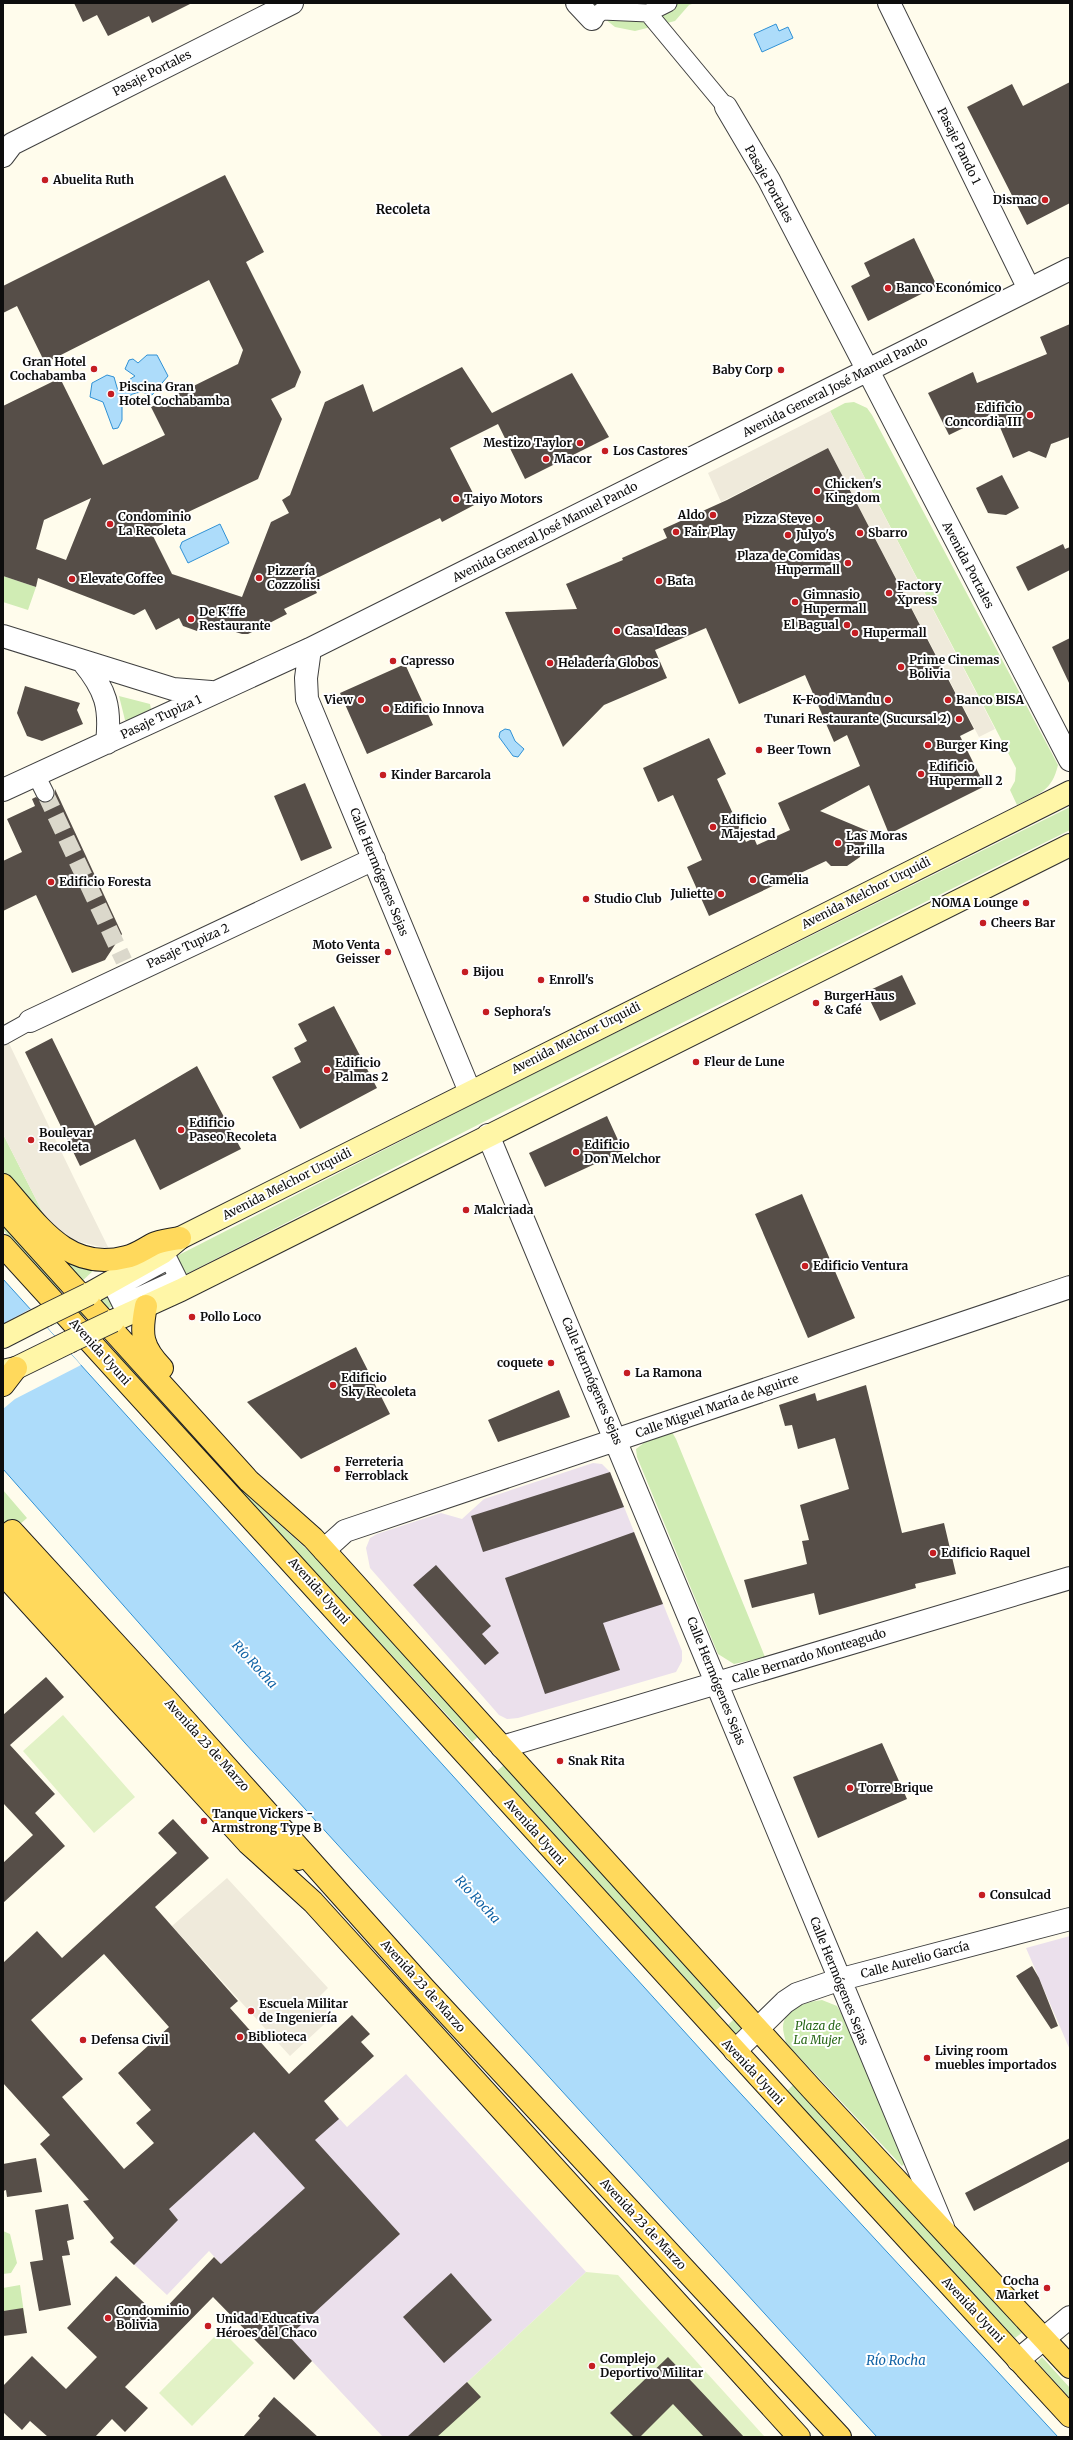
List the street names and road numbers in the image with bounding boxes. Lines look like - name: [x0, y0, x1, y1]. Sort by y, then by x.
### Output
- street label: Pasaje Portales: [110, 46, 194, 99]
- street label: Pasaje Pando 1: [934, 105, 985, 187]
- street label: Pasaje Portales: [742, 142, 797, 225]
- street label: Avenida General José Manuel Pando: [739, 333, 930, 440]
- street label: Avenida General José Manuel Pando: [449, 478, 640, 585]
- street label: Avenida Portales: [939, 518, 998, 611]
- street label: Pasaje Tupiza 1: [118, 691, 204, 742]
- street label: Calle Hermógenes Sejas: [347, 805, 412, 938]
- street label: Avenida Melchor Urquidi: [798, 853, 933, 932]
- street label: Pasaje Tupiza 2: [144, 920, 231, 971]
- street label: Avenida Melchor Urquidi: [508, 998, 643, 1077]
- street label: Avenida Melchor Urquidi: [219, 1144, 354, 1223]
- street label: Avenida Uyuni: [66, 1315, 134, 1388]
- street label: Calle Hermógenes Sejas: [559, 1315, 626, 1447]
- street label: Calle Miguel María de Aguirre: [633, 1371, 800, 1441]
- street label: Avenida Uyuni: [285, 1554, 353, 1627]
- street label: Calle Hermógenes Sejas: [684, 1614, 749, 1747]
- street label: Calle Bernardo Monteagudo: [730, 1625, 888, 1686]
- street label: Avenida 23 de Marzo: [161, 1695, 253, 1794]
- street label: Avenida Uyuni: [501, 1795, 569, 1868]
- street label: Calle Hermógenes Sejas: [807, 1914, 872, 2047]
- street label: Avenida 23 de Marzo: [377, 1936, 469, 2035]
- street label: Calle Aurelio García: [859, 1938, 971, 1981]
- street label: Avenida Uyuni: [718, 2035, 788, 2108]
- street label: Avenida 23 de Marzo: [597, 2174, 689, 2272]
- street label: Avenida Uyuni: [938, 2273, 1008, 2346]

